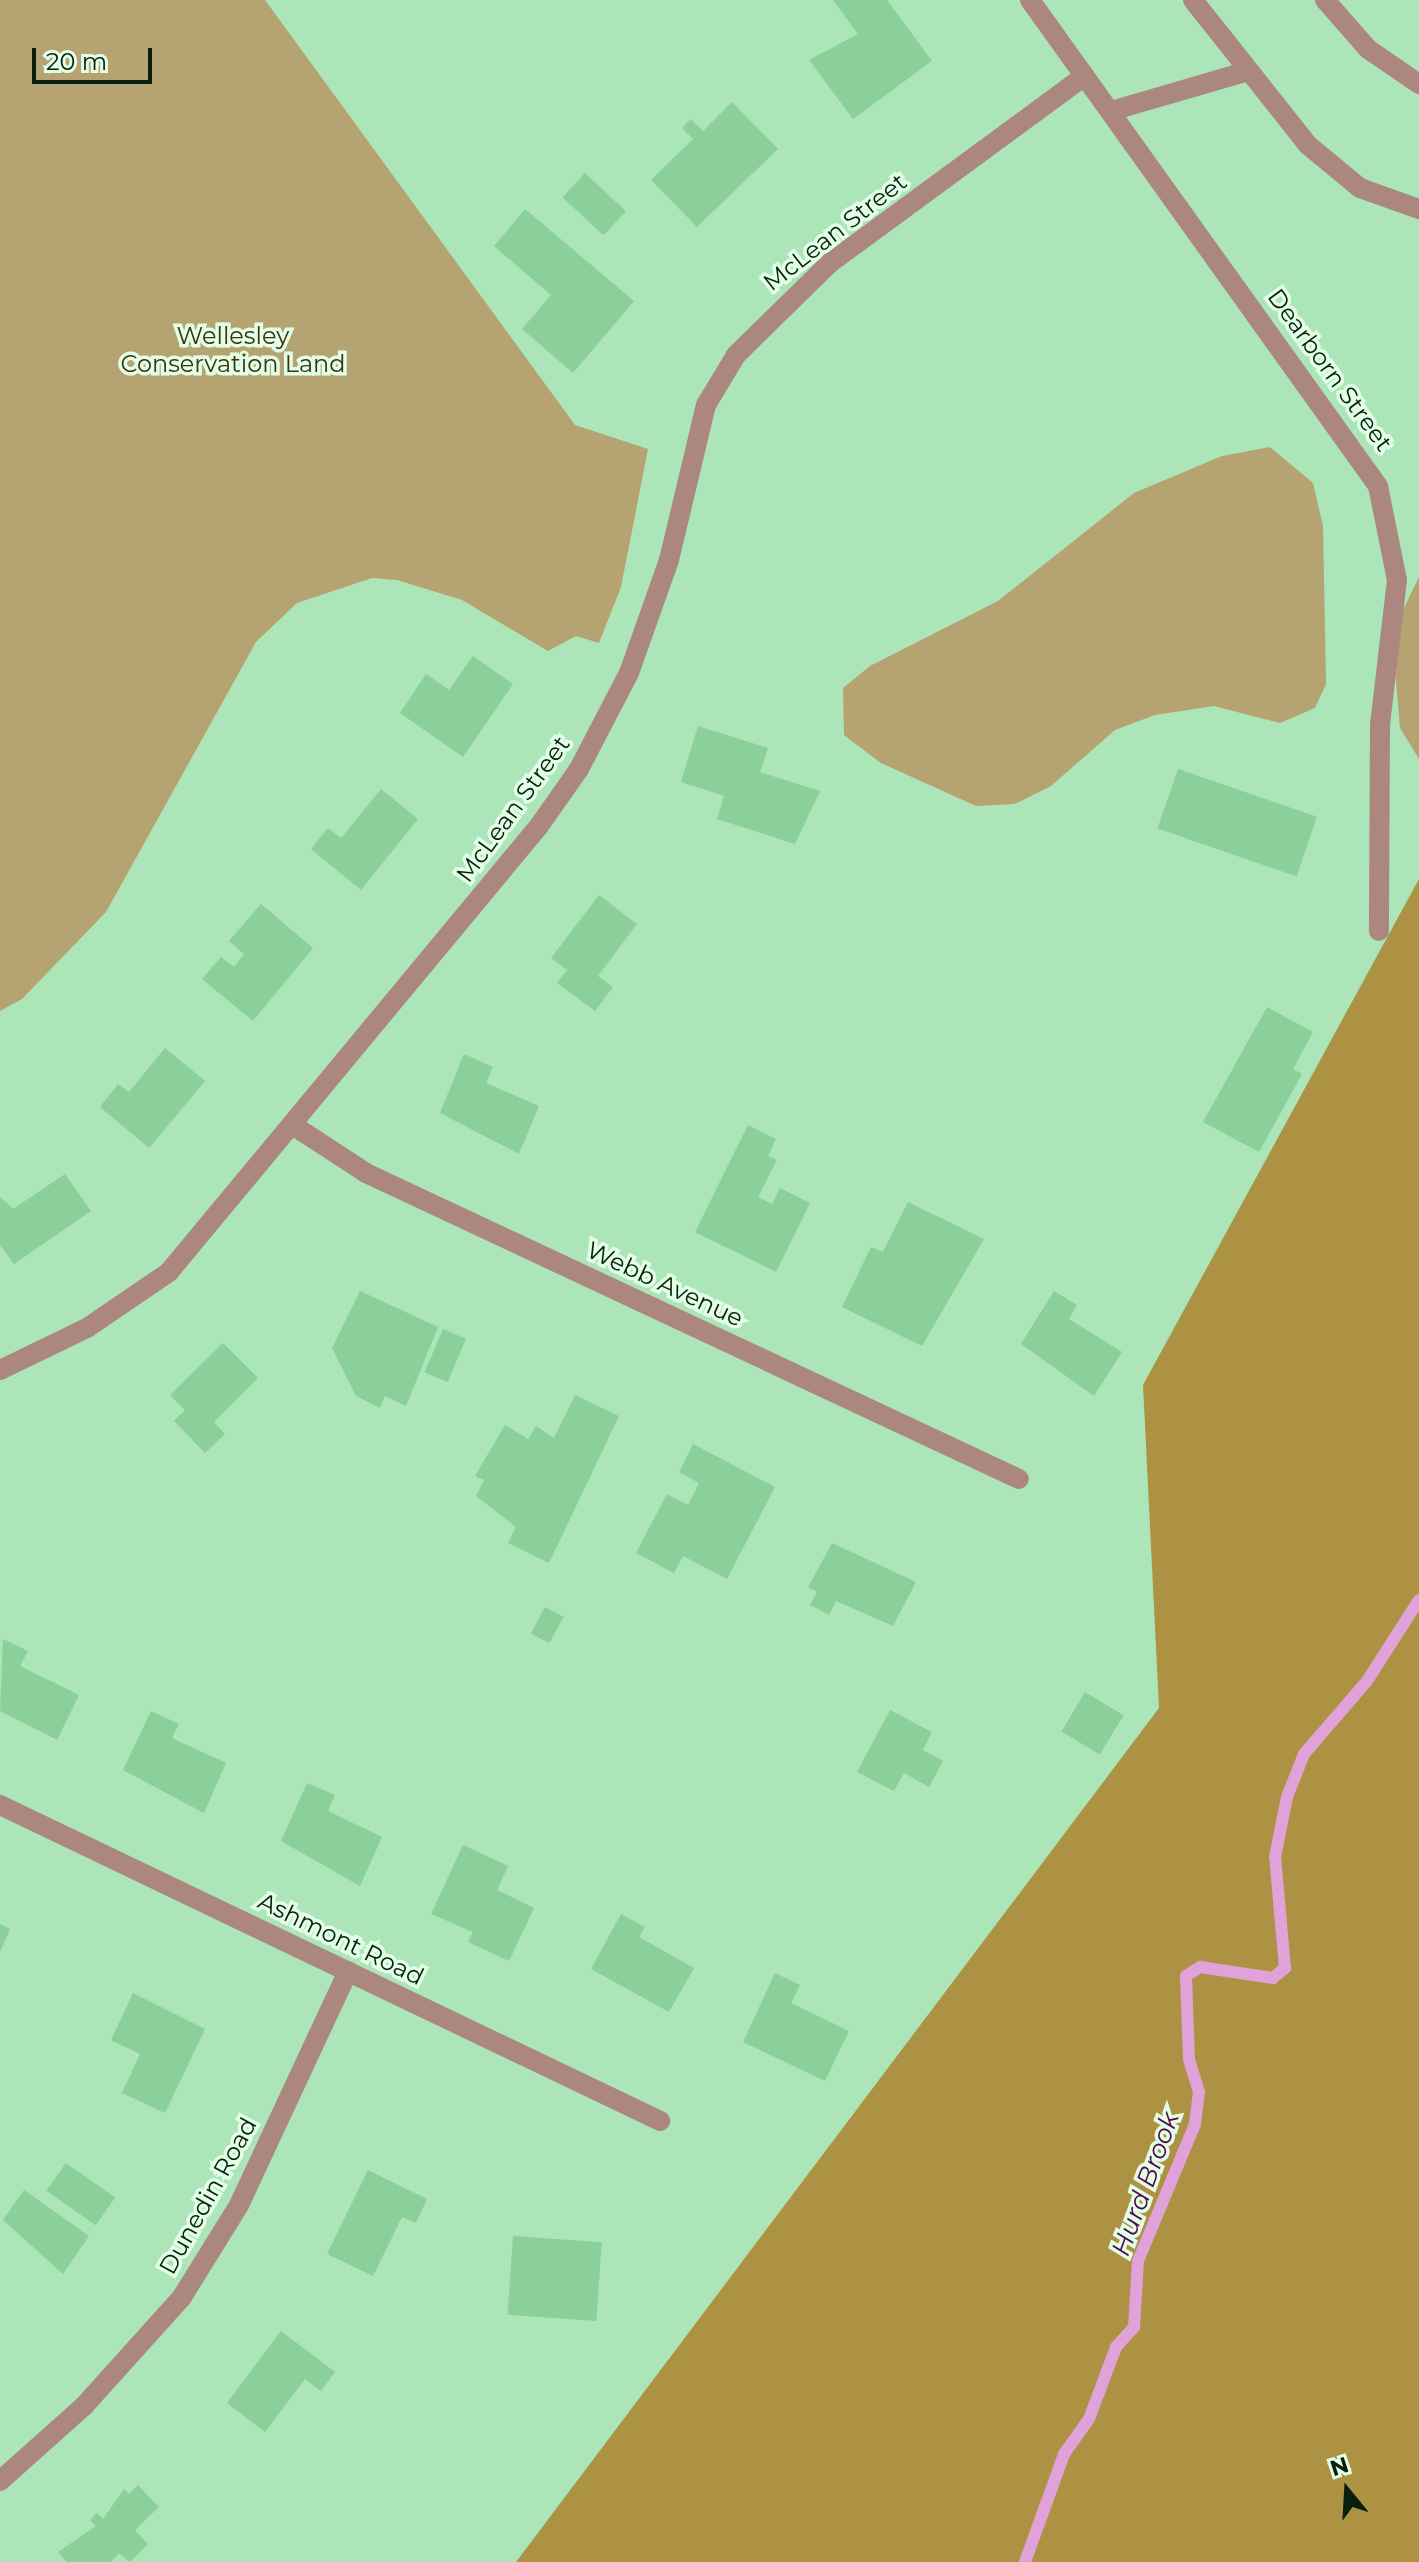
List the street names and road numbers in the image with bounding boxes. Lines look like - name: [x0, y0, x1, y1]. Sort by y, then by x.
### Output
- street label: McLean Street: [758, 167, 912, 297]
- street label: Dearborn Street: [1262, 283, 1398, 457]
- street label: McLean Street: [450, 730, 576, 888]
- street label: Webb Avenue: [582, 1235, 748, 1333]
- street label: Ashmont Road: [254, 1886, 428, 1992]
- street label: Dunedin Road: [153, 2113, 263, 2279]

